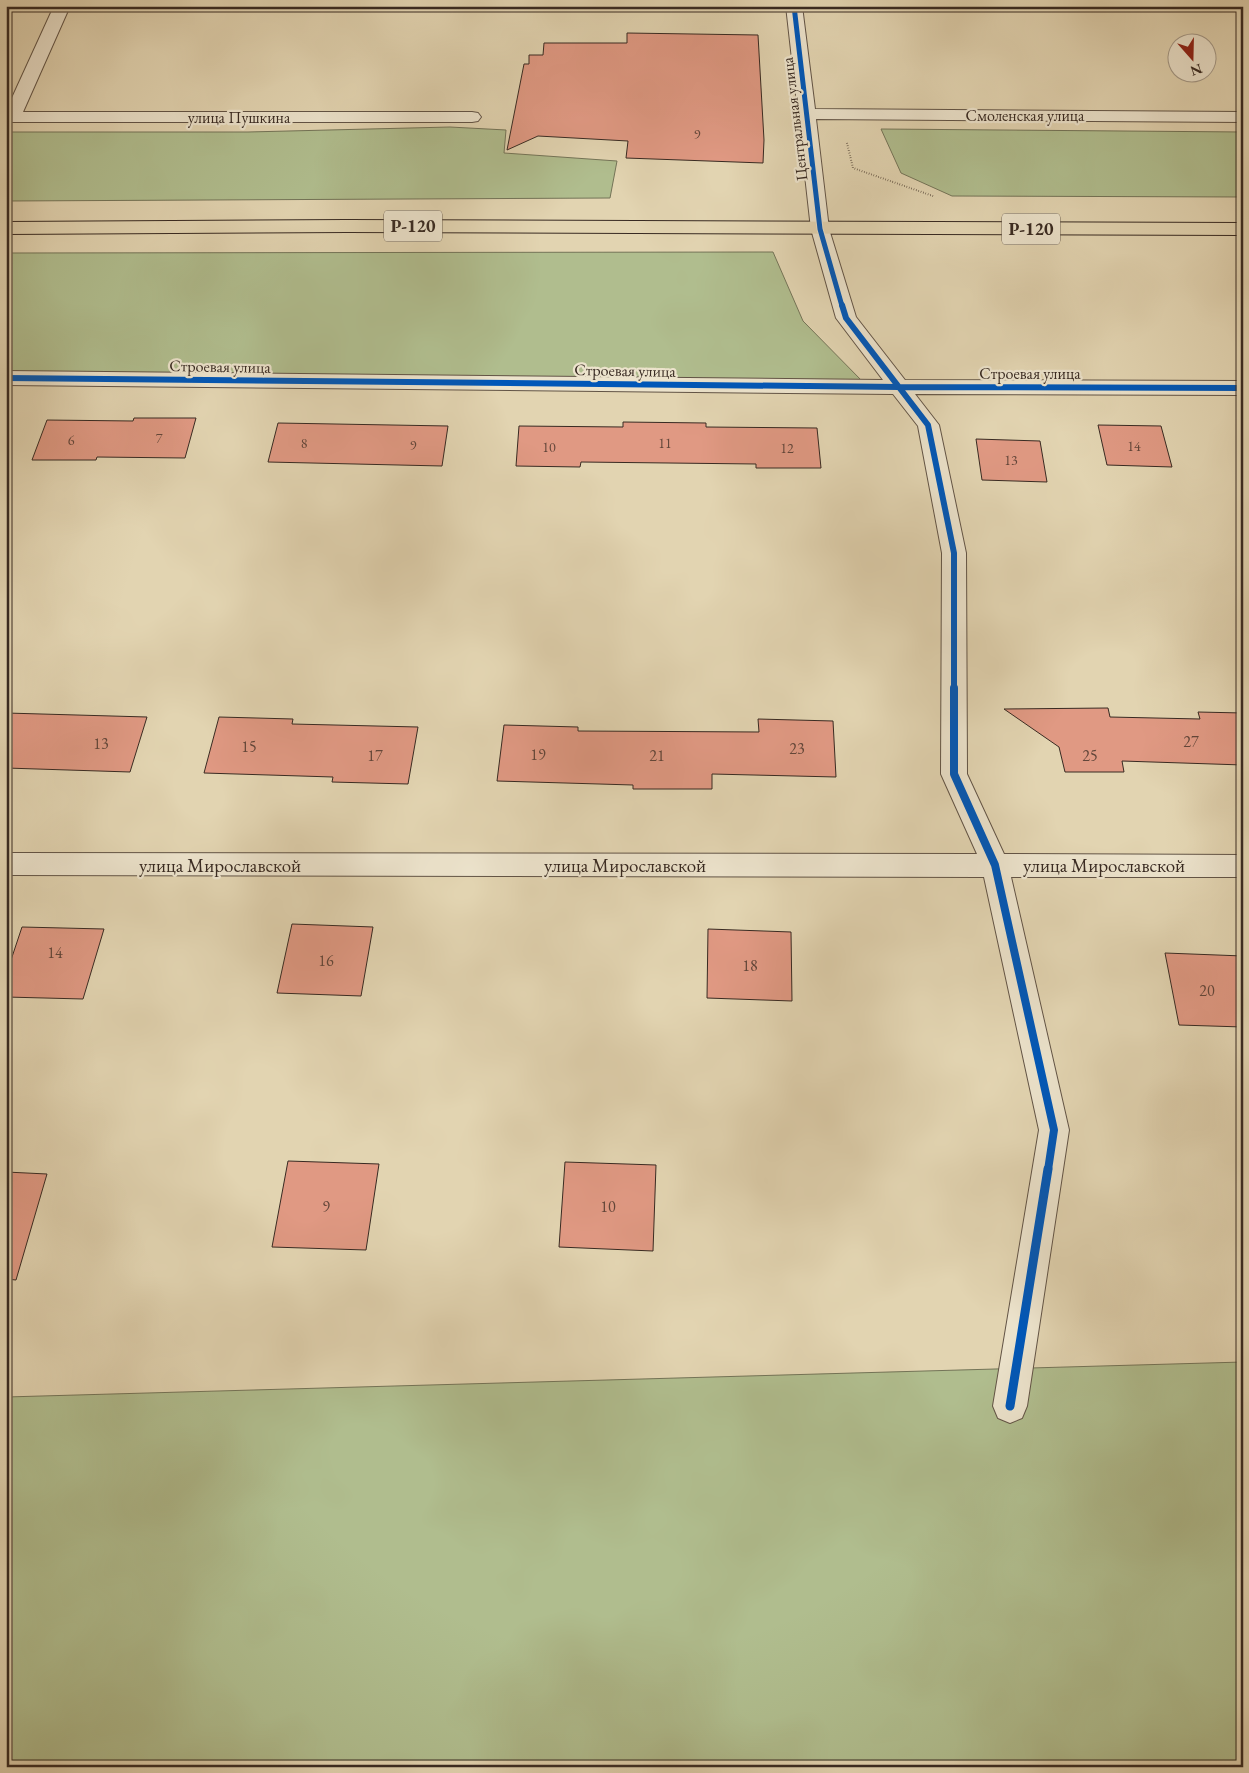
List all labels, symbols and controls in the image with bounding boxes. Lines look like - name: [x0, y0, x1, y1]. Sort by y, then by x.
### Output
- north arrow: [1166, 32, 1216, 82]
- street label: Центральная улица: [776, 55, 812, 182]
- text: N: [1187, 60, 1205, 81]
- street label: Смоленская улица: [966, 105, 1085, 126]
- street label: улица Пушкина: [188, 107, 291, 128]
- house number: 9: [694, 125, 701, 143]
- road number: Р-120: [384, 210, 442, 242]
- road number: Р-120: [1002, 213, 1060, 244]
- street label: Строевая улица: [169, 355, 271, 378]
- street label: Строевая улица: [574, 359, 676, 382]
- street label: Строевая улица: [979, 363, 1081, 384]
- house number: 7: [156, 429, 163, 447]
- house number: 6: [68, 431, 75, 449]
- house number: 8: [301, 434, 308, 452]
- house number: 11: [658, 434, 672, 452]
- house number: 9: [410, 436, 417, 454]
- house number: 14: [1127, 437, 1141, 455]
- house number: 10: [542, 438, 556, 456]
- house number: 12: [780, 439, 794, 457]
- house number: 13: [1004, 451, 1018, 469]
- house number: 27: [1183, 731, 1199, 752]
- house number: 13: [93, 733, 109, 754]
- house number: 15: [241, 736, 257, 757]
- house number: 23: [789, 738, 805, 759]
- house number: 19: [530, 744, 546, 765]
- house number: 17: [367, 745, 383, 766]
- house number: 21: [649, 745, 665, 766]
- house number: 25: [1082, 745, 1098, 766]
- street label: улица Мирославской: [139, 853, 301, 878]
- street label: улица Мирославской: [544, 853, 706, 878]
- street label: улица Мирославской: [1023, 853, 1185, 878]
- house number: 14: [47, 942, 63, 963]
- house number: 16: [318, 950, 334, 971]
- house number: 18: [742, 955, 758, 976]
- house number: 20: [1199, 980, 1215, 1001]
- house number: 9: [322, 1196, 330, 1217]
- house number: 10: [600, 1196, 616, 1217]

